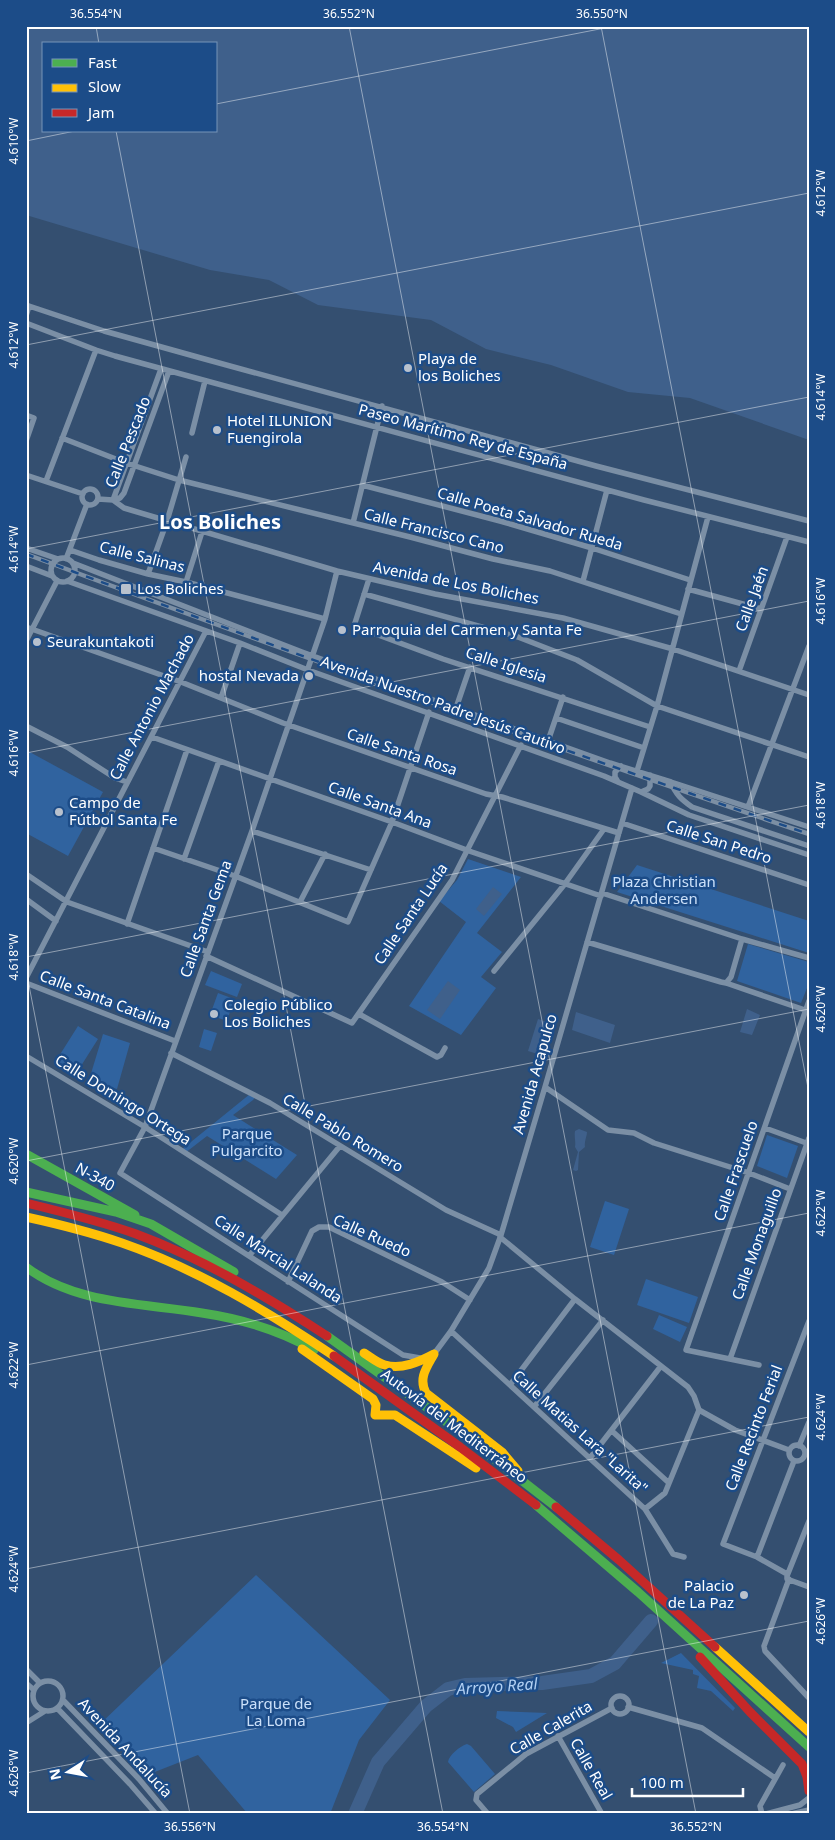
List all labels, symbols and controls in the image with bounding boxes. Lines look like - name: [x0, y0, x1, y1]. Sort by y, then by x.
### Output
- text: 36.554°N: [70, 5, 122, 22]
- text: 36.552°N: [323, 5, 375, 22]
- text: 36.550°N: [576, 5, 628, 22]
- legend: [42, 42, 218, 132]
- text: Fast: [88, 52, 117, 72]
- text: Slow: [88, 76, 121, 96]
- text: Jam: [86, 102, 115, 122]
- text: 4.610°W: [5, 118, 22, 164]
- text: 4.612°W: [812, 170, 829, 216]
- text: 4.612°W: [5, 322, 22, 368]
- place label: Playa de los Boliches: [418, 348, 501, 385]
- marker: Playa de los Boliches: [402, 362, 414, 374]
- text: 4.614°W: [812, 374, 829, 420]
- street label: Calle Pescado: [100, 393, 154, 490]
- street label: Paseo Marítimo Rey de España: [356, 398, 570, 474]
- place label: Hotel ILUNION Fuengirola: [227, 410, 332, 447]
- marker: Hotel ILUNION Fuengirola: [211, 424, 223, 436]
- street label: Calle Poeta Salvador Rueda: [435, 482, 625, 554]
- street label: Calle Francisco Cano: [362, 503, 507, 557]
- district label: Los Boliches: [159, 508, 281, 535]
- text: 4.614°W: [5, 526, 22, 572]
- street label: Calle Salinas: [97, 536, 187, 576]
- street label: Avenida de Los Boliches: [372, 556, 541, 608]
- street label: Calle Jaén: [730, 563, 772, 634]
- place label: Los Boliches: [137, 578, 224, 598]
- text: 4.616°W: [812, 578, 829, 624]
- marker: Los Boliches: [119, 582, 133, 596]
- place label: Parroquia del Carmen y Santa Fe: [352, 619, 582, 639]
- marker: Parroquia del Carmen y Santa Fe: [336, 624, 348, 636]
- street label: Calle Antonio Machado: [104, 630, 198, 783]
- place label: Seurakuntakoti: [47, 631, 154, 651]
- marker: Seurakuntakoti: [31, 636, 43, 648]
- street label: Calle Iglesia: [463, 642, 549, 687]
- street label: Avenida Nuestro Padre Jesús Cautivo: [318, 650, 569, 758]
- place label: hostal Nevada: [199, 665, 299, 685]
- marker: hostal Nevada: [303, 670, 315, 682]
- street label: Calle Santa Rosa: [344, 723, 460, 779]
- text: 4.616°W: [5, 730, 22, 776]
- street label: Calle Santa Ana: [326, 776, 435, 832]
- text: 4.618°W: [812, 782, 829, 828]
- place label: Campo de Fútbol Santa Fe: [69, 792, 177, 829]
- marker: Campo de Fútbol Santa Fe: [53, 806, 65, 818]
- street label: Calle San Pedro: [664, 815, 774, 867]
- street label: Calle Santa Gema: [175, 857, 236, 980]
- street label: Calle Santa Lucía: [369, 859, 452, 968]
- park label: Plaza Christian Andersen: [612, 871, 716, 908]
- text: 4.618°W: [5, 934, 22, 980]
- street label: Calle Santa Catalina: [37, 965, 174, 1033]
- text: 4.620°W: [812, 986, 829, 1032]
- place label: Colegio Público Los Boliches: [224, 994, 333, 1031]
- marker: Colegio Público Los Boliches: [208, 1008, 220, 1020]
- street label: Avenida Acapulco: [507, 1011, 561, 1136]
- street label: Calle Domingo Ortega: [52, 1049, 195, 1149]
- street label: Calle Pablo Romero: [279, 1088, 408, 1176]
- street label: Calle Frascuelo: [708, 1118, 762, 1224]
- park label: Parque Pulgarcito: [211, 1123, 283, 1160]
- text: 4.620°W: [5, 1138, 22, 1184]
- street label: N-340: [72, 1157, 119, 1195]
- street label: Calle Monaguillo: [727, 1185, 786, 1302]
- text: 4.622°W: [812, 1190, 829, 1236]
- street label: Calle Marcial Lalanda: [211, 1209, 346, 1307]
- street label: Calle Ruedo: [330, 1209, 415, 1261]
- text: 4.622°W: [5, 1342, 22, 1388]
- street label: Calle Recinto Ferial: [720, 1362, 786, 1493]
- street label: Autovía del Mediterráneo: [377, 1363, 532, 1487]
- street label: Calle Matias Lara "Larita": [509, 1365, 653, 1497]
- text: 4.624°W: [812, 1394, 829, 1440]
- text: 4.624°W: [5, 1546, 22, 1592]
- place label: Palacio de La Paz: [668, 1575, 734, 1612]
- marker: Palacio de La Paz: [738, 1589, 750, 1601]
- text: 4.626°W: [812, 1598, 829, 1644]
- water label: Arroyo Real: [455, 1672, 539, 1700]
- street label: Avenida Andalucía: [74, 1693, 177, 1801]
- park label: Parque de La Loma: [240, 1693, 312, 1730]
- street label: Calle Calerita: [506, 1695, 595, 1759]
- street label: Calle Real: [566, 1734, 618, 1803]
- north arrow: [42, 1748, 92, 1798]
- text: 4.626°W: [5, 1750, 22, 1796]
- scale bar: [632, 1765, 744, 1797]
- text: N: [44, 1767, 65, 1782]
- text: 100 m: [640, 1772, 684, 1792]
- text: 36.556°N: [164, 1818, 216, 1835]
- text: 36.554°N: [417, 1818, 469, 1835]
- text: 36.552°N: [670, 1818, 722, 1835]

